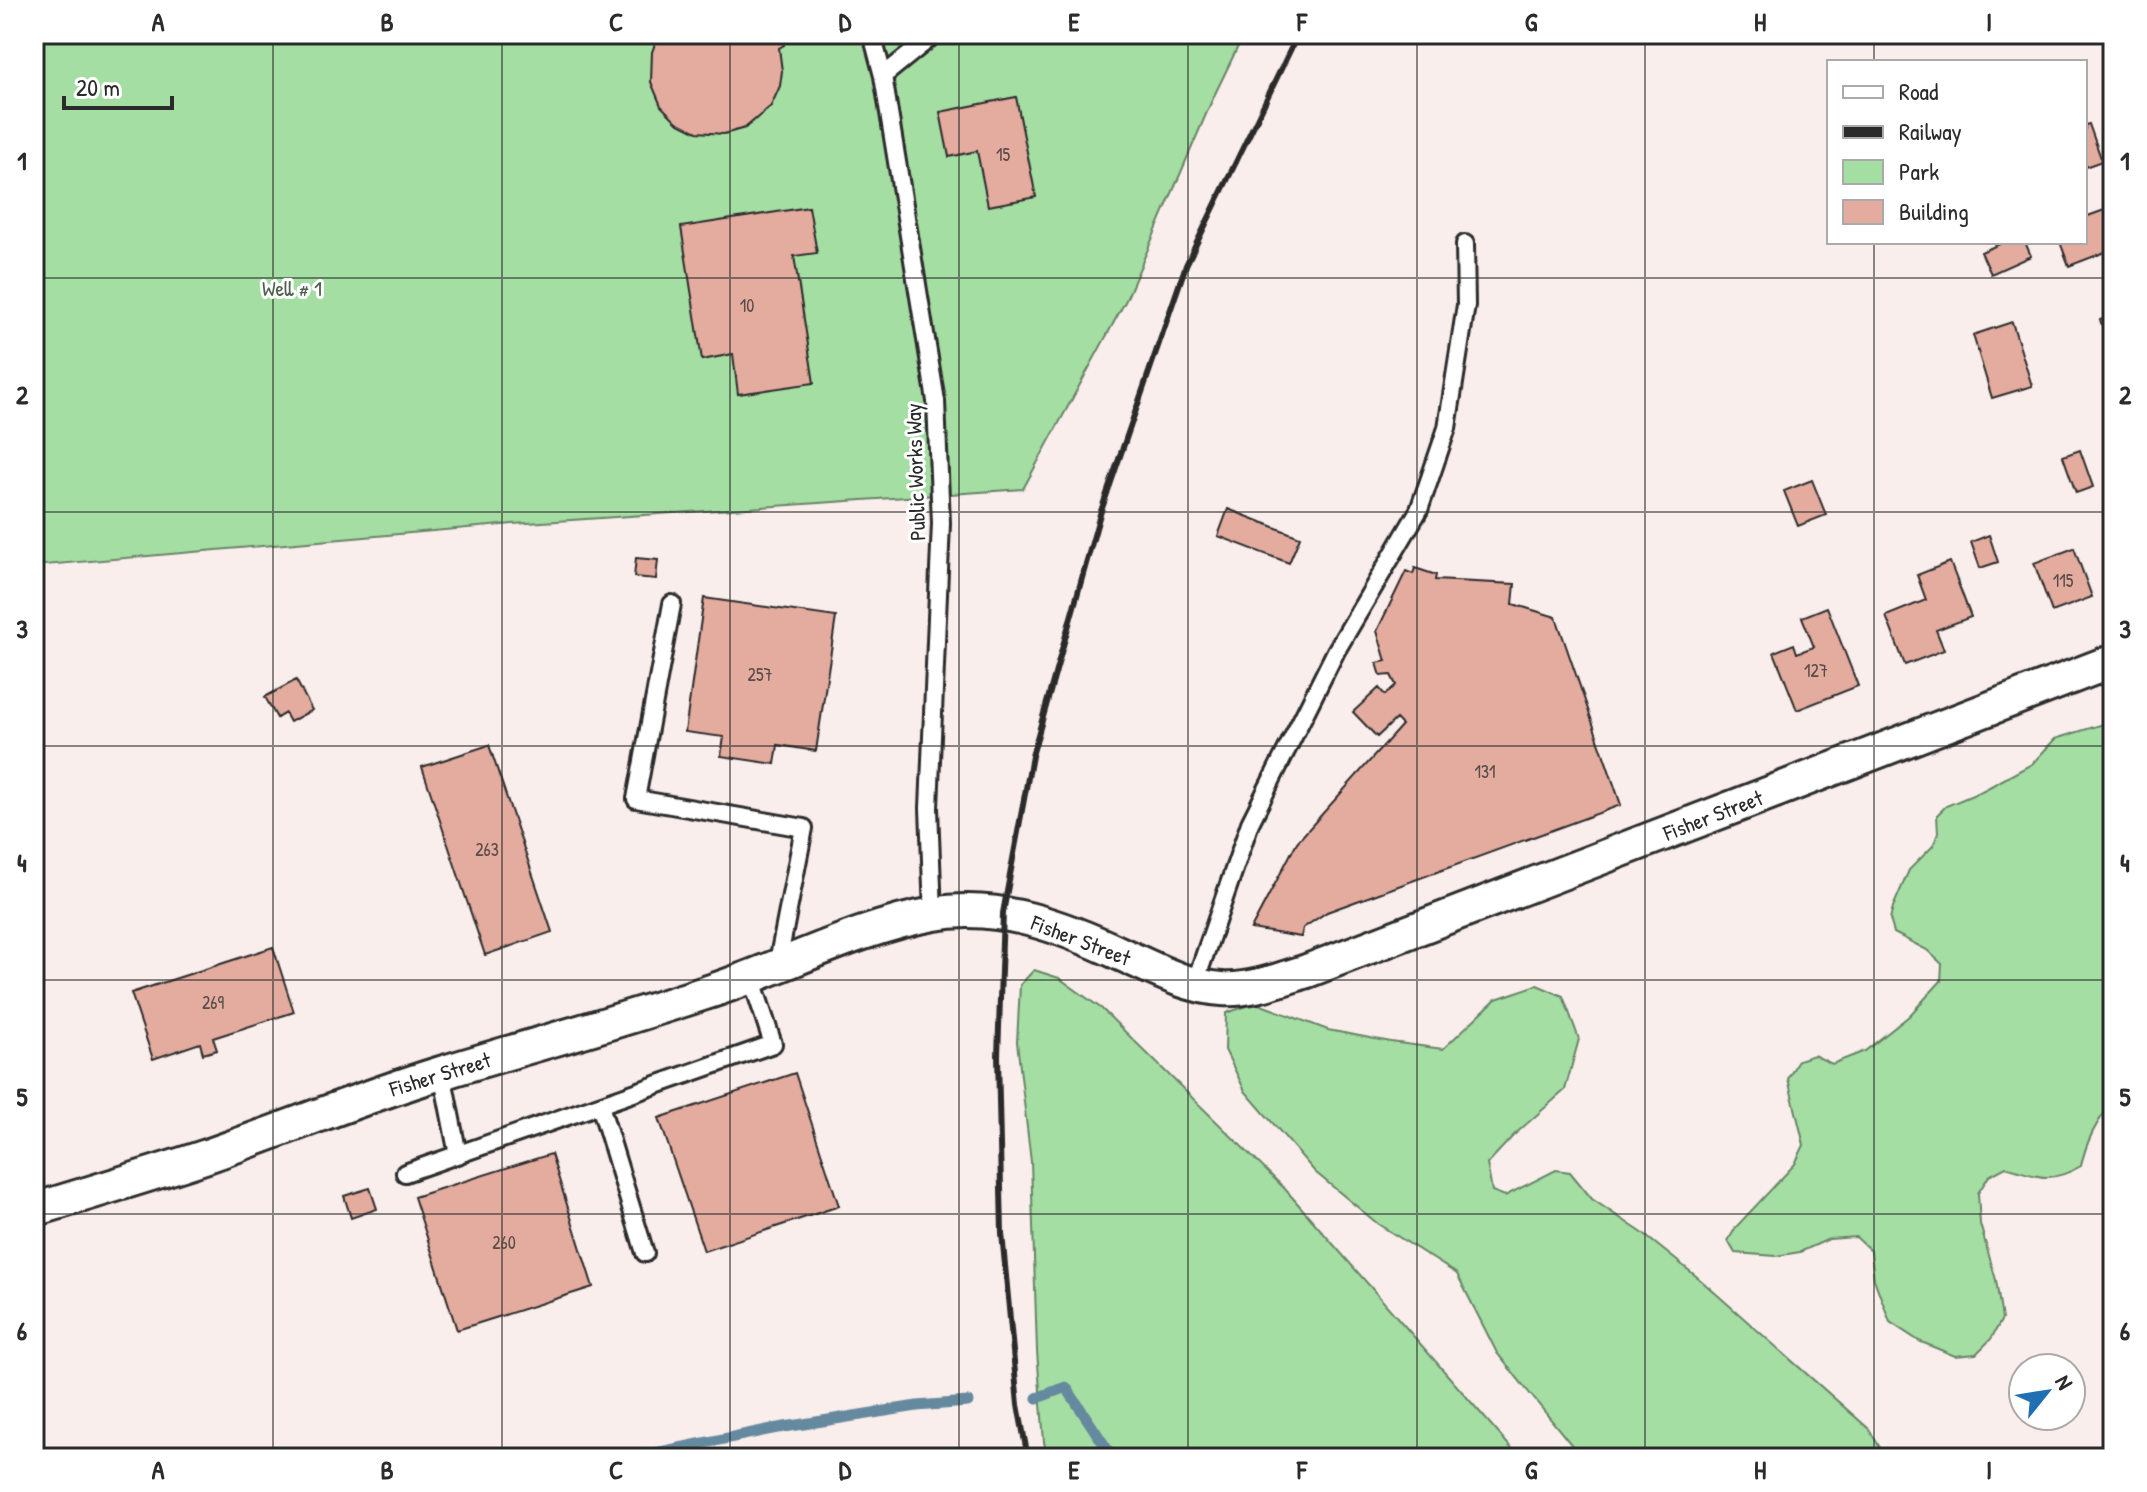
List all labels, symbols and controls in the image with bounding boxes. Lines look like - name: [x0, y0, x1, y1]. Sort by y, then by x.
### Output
- text: A: [152, 4, 165, 39]
- text: B: [380, 4, 394, 39]
- text: C: [609, 4, 623, 39]
- text: D: [839, 4, 852, 39]
- text: E: [1068, 4, 1080, 39]
- text: F: [1296, 4, 1308, 39]
- text: G: [1525, 4, 1538, 39]
- text: H: [1754, 4, 1766, 39]
- text: I: [1986, 4, 1992, 39]
- scale bar: [64, 60, 172, 110]
- legend: [1827, 60, 2087, 244]
- text: 20 m: [76, 71, 120, 103]
- text: Road: [1899, 75, 1938, 107]
- text: Railway: [1899, 115, 1962, 147]
- house number: 15: [996, 142, 1010, 167]
- text: 1: [17, 143, 27, 178]
- text: 1: [2120, 143, 2130, 178]
- text: Park: [1899, 155, 1939, 187]
- text: Building: [1899, 195, 1969, 227]
- park label: Well # 1: [262, 273, 322, 303]
- house number: 10: [740, 293, 754, 318]
- text: 2: [16, 377, 29, 412]
- text: 2: [2119, 377, 2132, 412]
- street label: Public Works Way: [898, 403, 932, 541]
- house number: 115: [2053, 568, 2074, 593]
- text: 3: [16, 611, 28, 646]
- text: 3: [2119, 611, 2131, 646]
- house number: 127: [1804, 658, 1828, 683]
- house number: 257: [748, 662, 773, 687]
- house number: 131: [1474, 759, 1496, 784]
- street label: Fisher Street: [1658, 782, 1768, 848]
- house number: 263: [475, 837, 499, 862]
- text: 4: [17, 845, 27, 880]
- text: 4: [2120, 845, 2130, 880]
- street label: Fisher Street: [1026, 907, 1136, 973]
- house number: 269: [202, 990, 224, 1015]
- street label: Fisher Street: [385, 1044, 495, 1104]
- text: 5: [17, 1079, 28, 1114]
- text: 5: [2120, 1079, 2131, 1114]
- house number: 260: [492, 1230, 516, 1255]
- text: 6: [17, 1313, 28, 1348]
- text: 6: [2120, 1313, 2131, 1348]
- north arrow: [2007, 1352, 2087, 1432]
- text: N: [2048, 1369, 2080, 1395]
- text: A: [152, 1452, 165, 1487]
- text: B: [380, 1452, 394, 1487]
- text: C: [609, 1452, 623, 1487]
- text: D: [839, 1452, 852, 1487]
- text: E: [1068, 1452, 1080, 1487]
- text: F: [1296, 1452, 1308, 1487]
- text: G: [1525, 1452, 1538, 1487]
- text: H: [1754, 1452, 1766, 1487]
- text: I: [1986, 1452, 1992, 1487]

